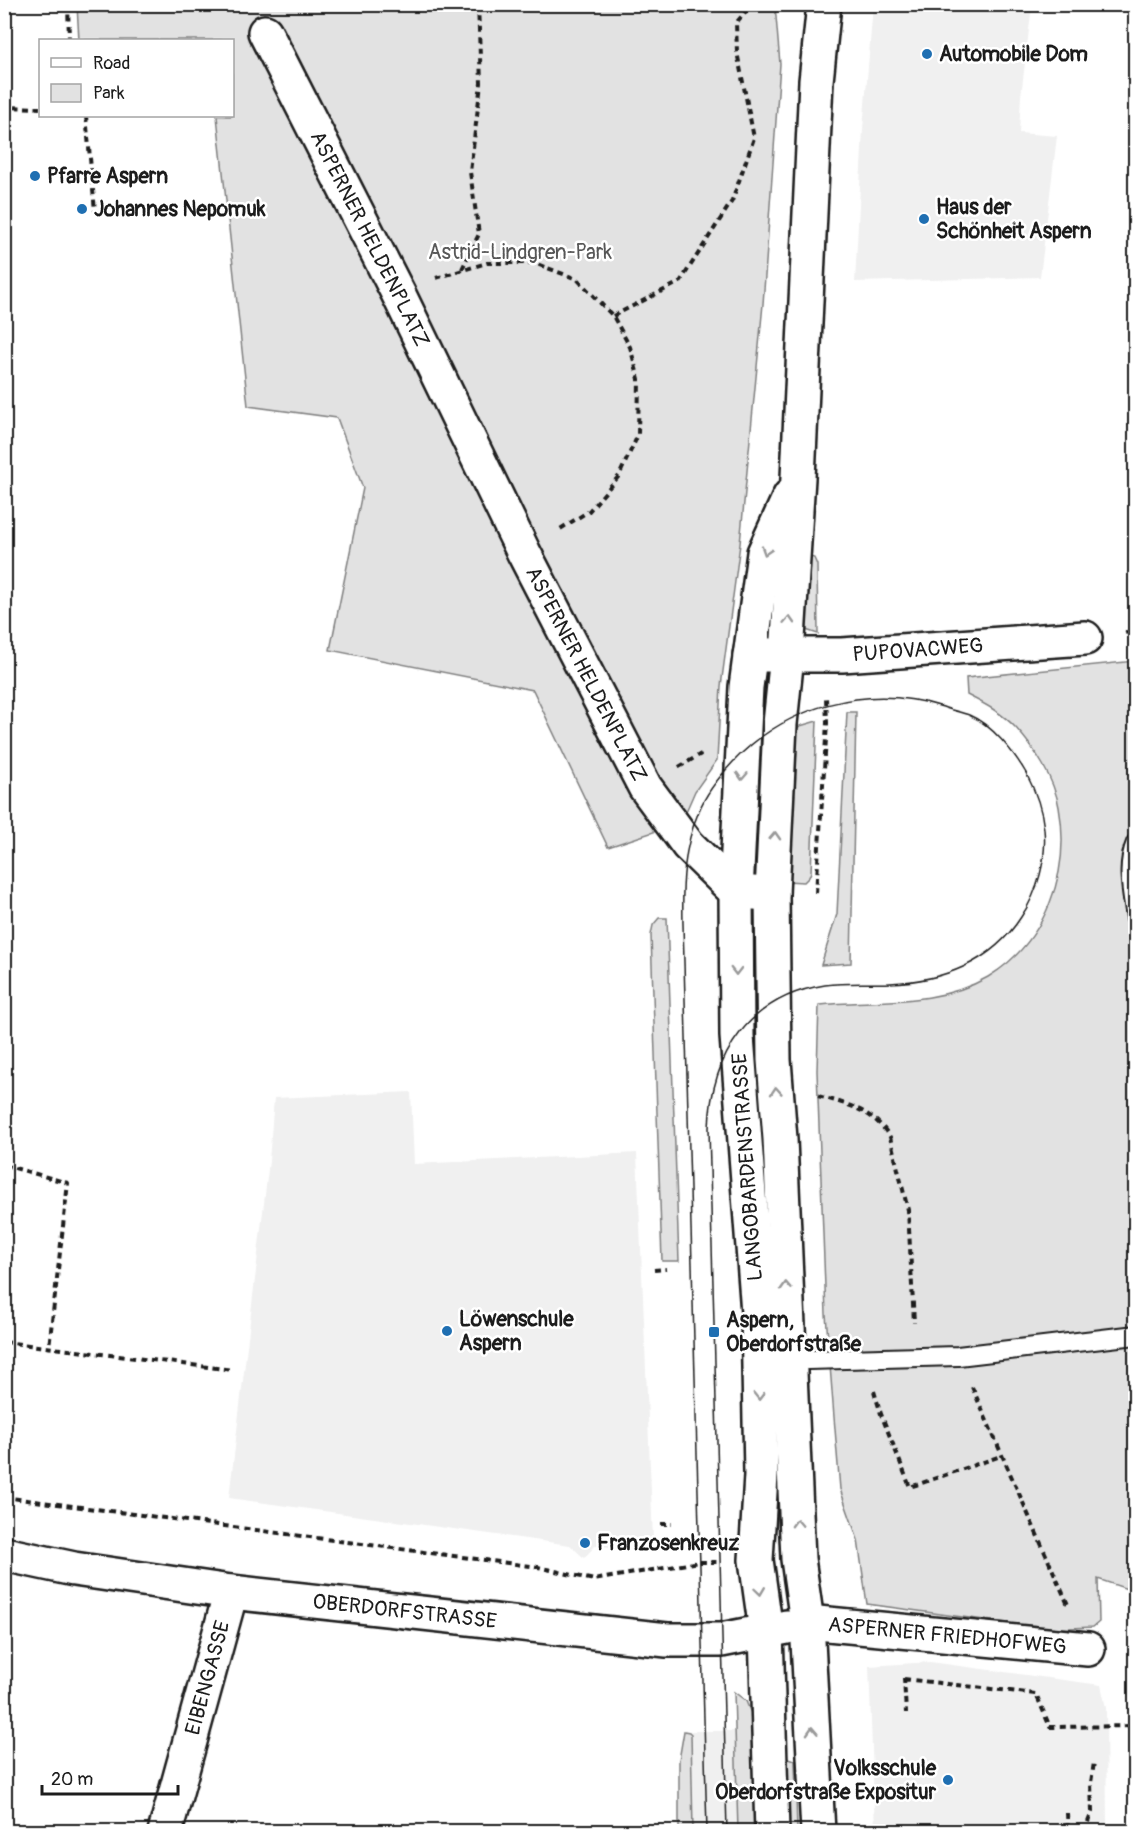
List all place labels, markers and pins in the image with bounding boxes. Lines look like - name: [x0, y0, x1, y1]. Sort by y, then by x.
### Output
- place label: Automobile Dom: [939, 41, 1088, 68]
- marker: Automobile Dom: [920, 47, 934, 61]
- place label: Pfarre Aspern: [47, 163, 168, 190]
- marker: Pfarre Aspern: [28, 169, 42, 183]
- place label: Haus der Schönheit Aspern: [936, 194, 1092, 245]
- place label: Johannes Nepomuk: [94, 196, 266, 223]
- marker: Johannes Nepomuk: [75, 202, 89, 216]
- marker: Haus der Schönheit Aspern: [917, 212, 931, 226]
- place label: Löwenschule Aspern: [459, 1306, 574, 1357]
- place label: Aspern, Oberdorfstraße: [726, 1307, 862, 1358]
- marker: Löwenschule Aspern: [440, 1324, 454, 1338]
- marker: Aspern, Oberdorfstraße: [707, 1325, 721, 1339]
- place label: Franzosenkreuz: [597, 1530, 739, 1557]
- marker: Franzosenkreuz: [578, 1536, 592, 1550]
- place label: Volksschule Oberdorfstraße Expositur: [715, 1755, 937, 1806]
- marker: Volksschule Oberdorfstraße Expositur: [941, 1773, 955, 1787]

